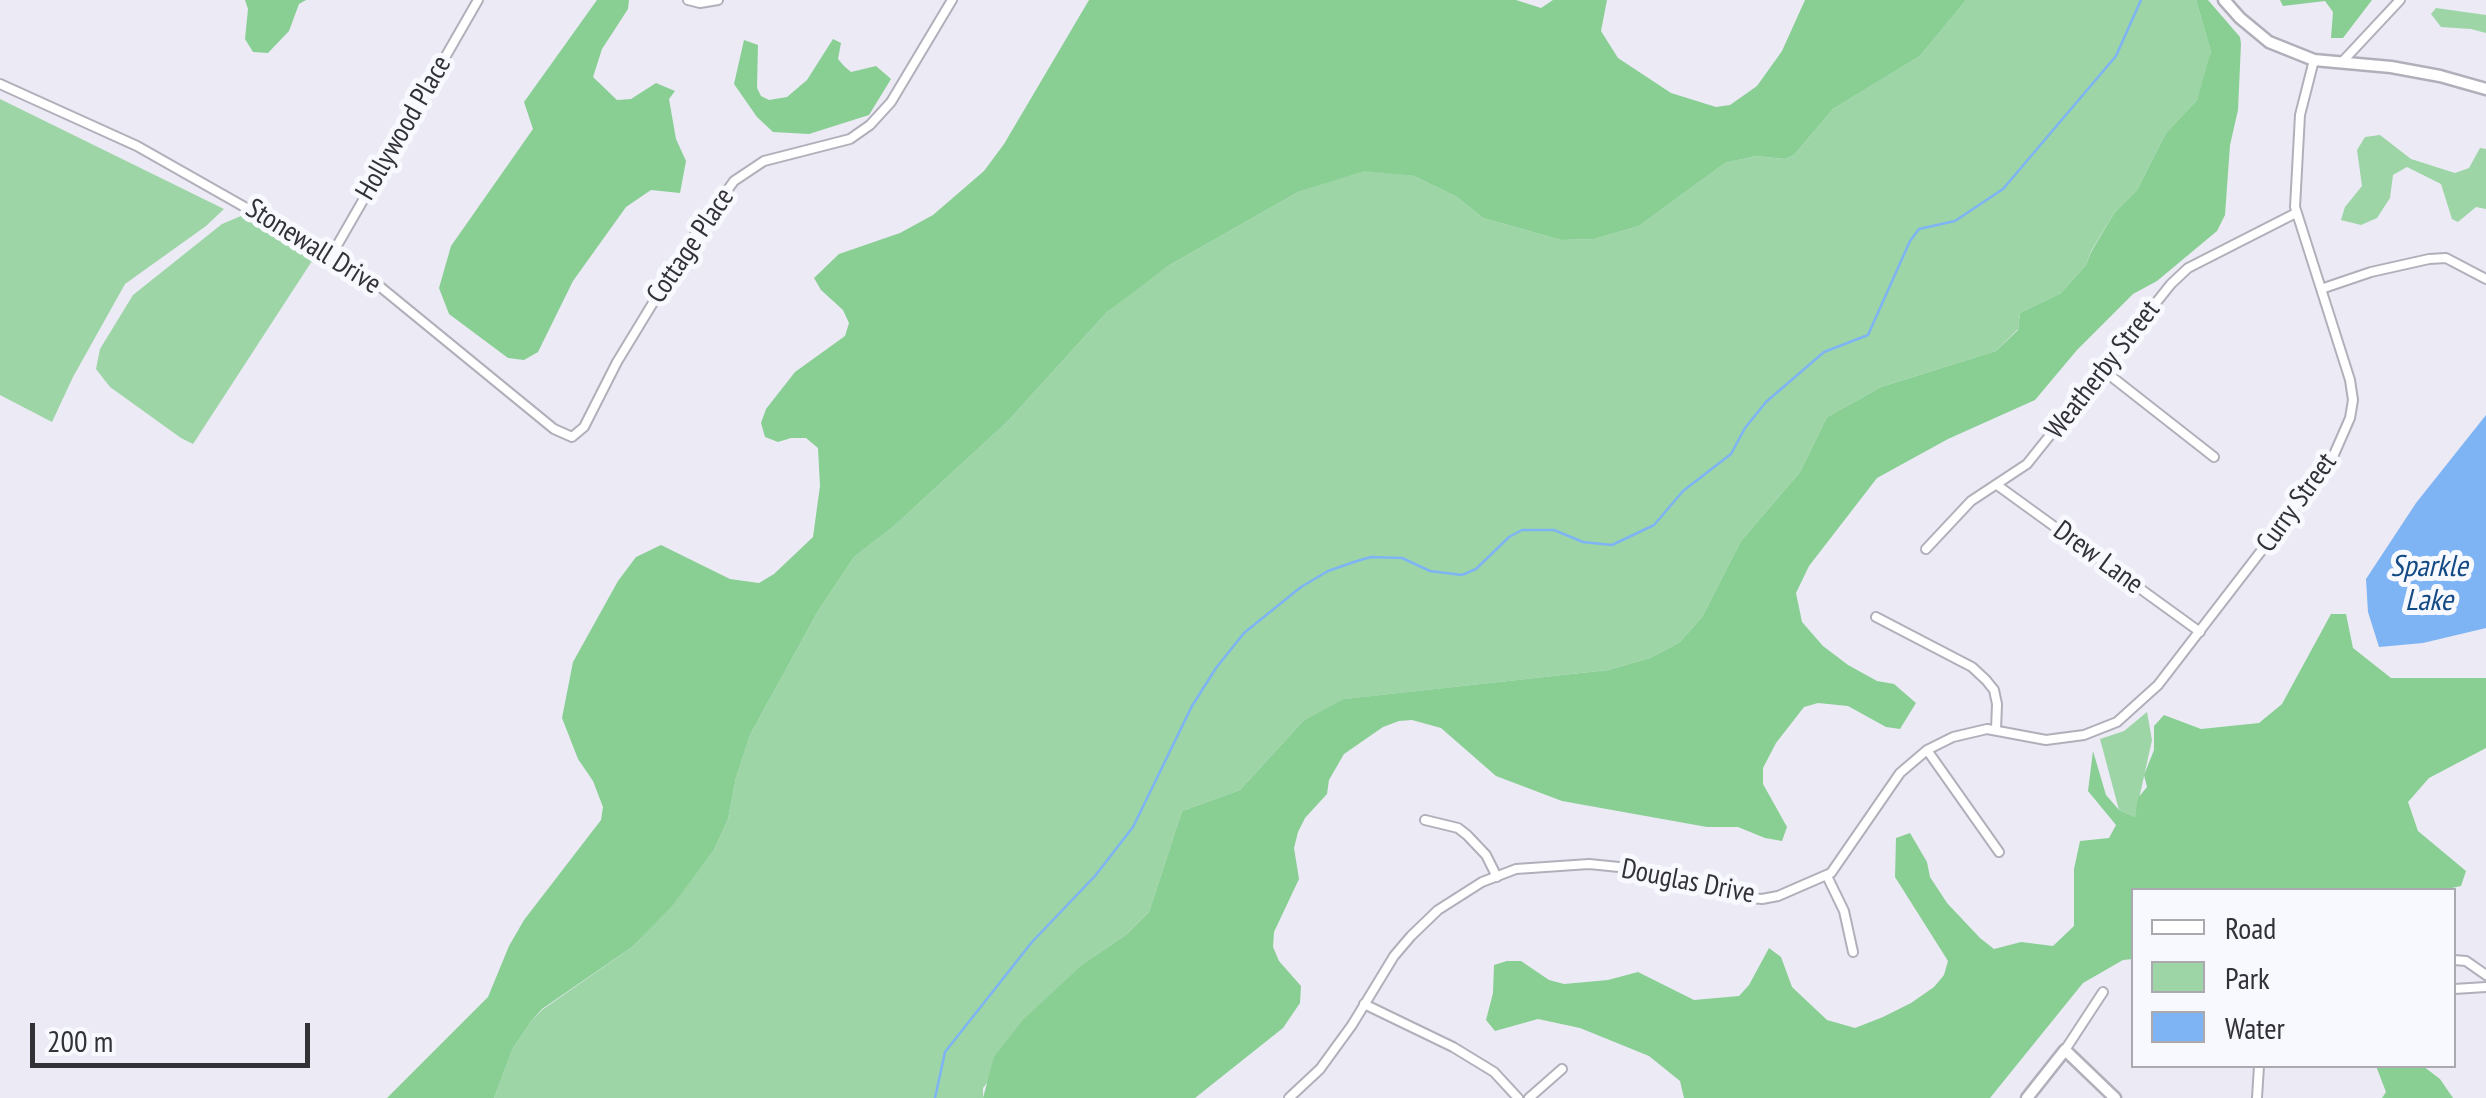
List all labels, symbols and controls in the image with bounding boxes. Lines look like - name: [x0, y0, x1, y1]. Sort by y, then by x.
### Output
- street label: Hollywood Place: [349, 50, 459, 206]
- street label: Cottage Place: [640, 182, 742, 310]
- street label: Stonewall Drive: [239, 192, 387, 302]
- street label: Weatherby Street: [2039, 294, 2167, 446]
- street label: Curry Street: [2250, 447, 2344, 559]
- street label: Drew Lane: [2047, 514, 2149, 602]
- water label: Sparkle Lake: [2390, 549, 2468, 620]
- street label: Douglas Drive: [1619, 853, 1757, 911]
- legend: [2131, 888, 2456, 1068]
- text: Road: [2225, 908, 2276, 947]
- text: Park: [2225, 958, 2270, 997]
- scale bar: [35, 1003, 315, 1065]
- text: Water: [2225, 1008, 2285, 1047]
- text: 200 m: [47, 1021, 113, 1060]

